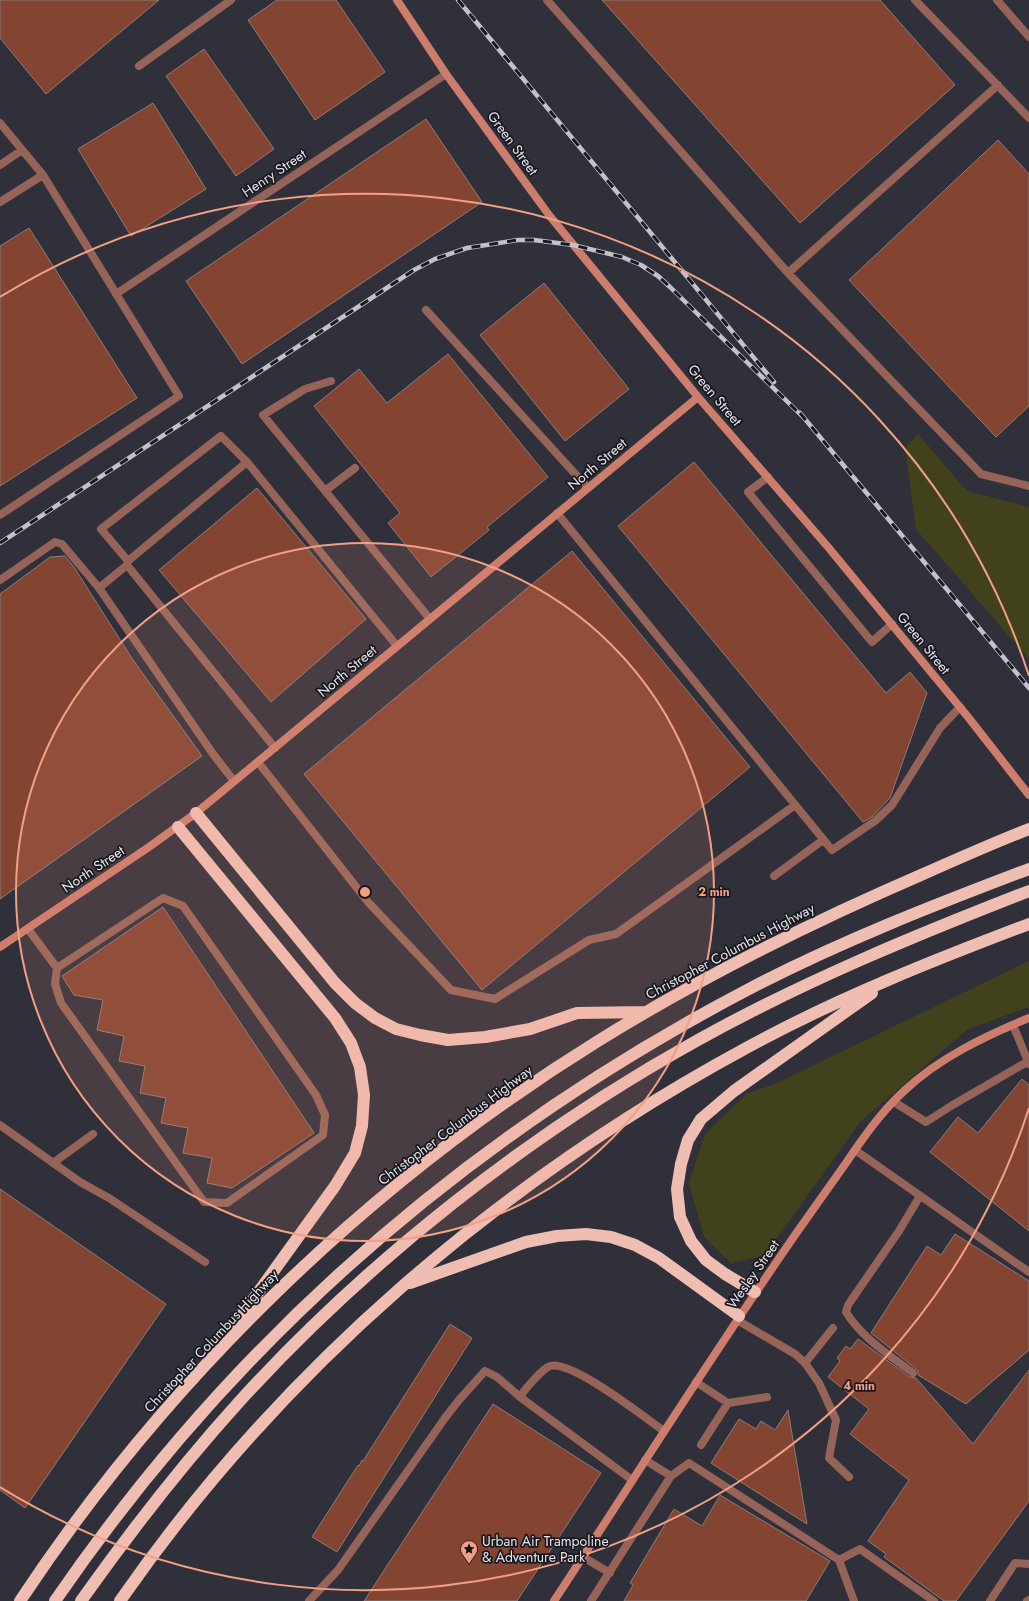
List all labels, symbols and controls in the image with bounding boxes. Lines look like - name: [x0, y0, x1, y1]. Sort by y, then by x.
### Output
- street label: Green Street: [483, 107, 543, 180]
- street label: Henry Street: [238, 144, 311, 202]
- street label: Green Street: [683, 360, 747, 431]
- street label: North Street: [563, 433, 631, 495]
- street label: Green Street: [893, 608, 956, 679]
- street label: North Street: [313, 640, 381, 702]
- street label: North Street: [58, 840, 129, 897]
- text: 2 min: [698, 883, 730, 901]
- centre of rings: [358, 885, 372, 899]
- street label: Christopher Columbus Highway: [642, 897, 819, 1004]
- street label: Christopher Columbus Highway: [374, 1060, 537, 1190]
- street label: Wesley Street: [722, 1235, 784, 1312]
- street label: Christopher Columbus Highway: [139, 1265, 283, 1417]
- text: 4 min: [843, 1377, 875, 1395]
- place label: Urban Air Trampoline & Adventure Park: [482, 1531, 609, 1567]
- place icon: Urban Air Trampoline & Adventure Park: [459, 1539, 479, 1564]

